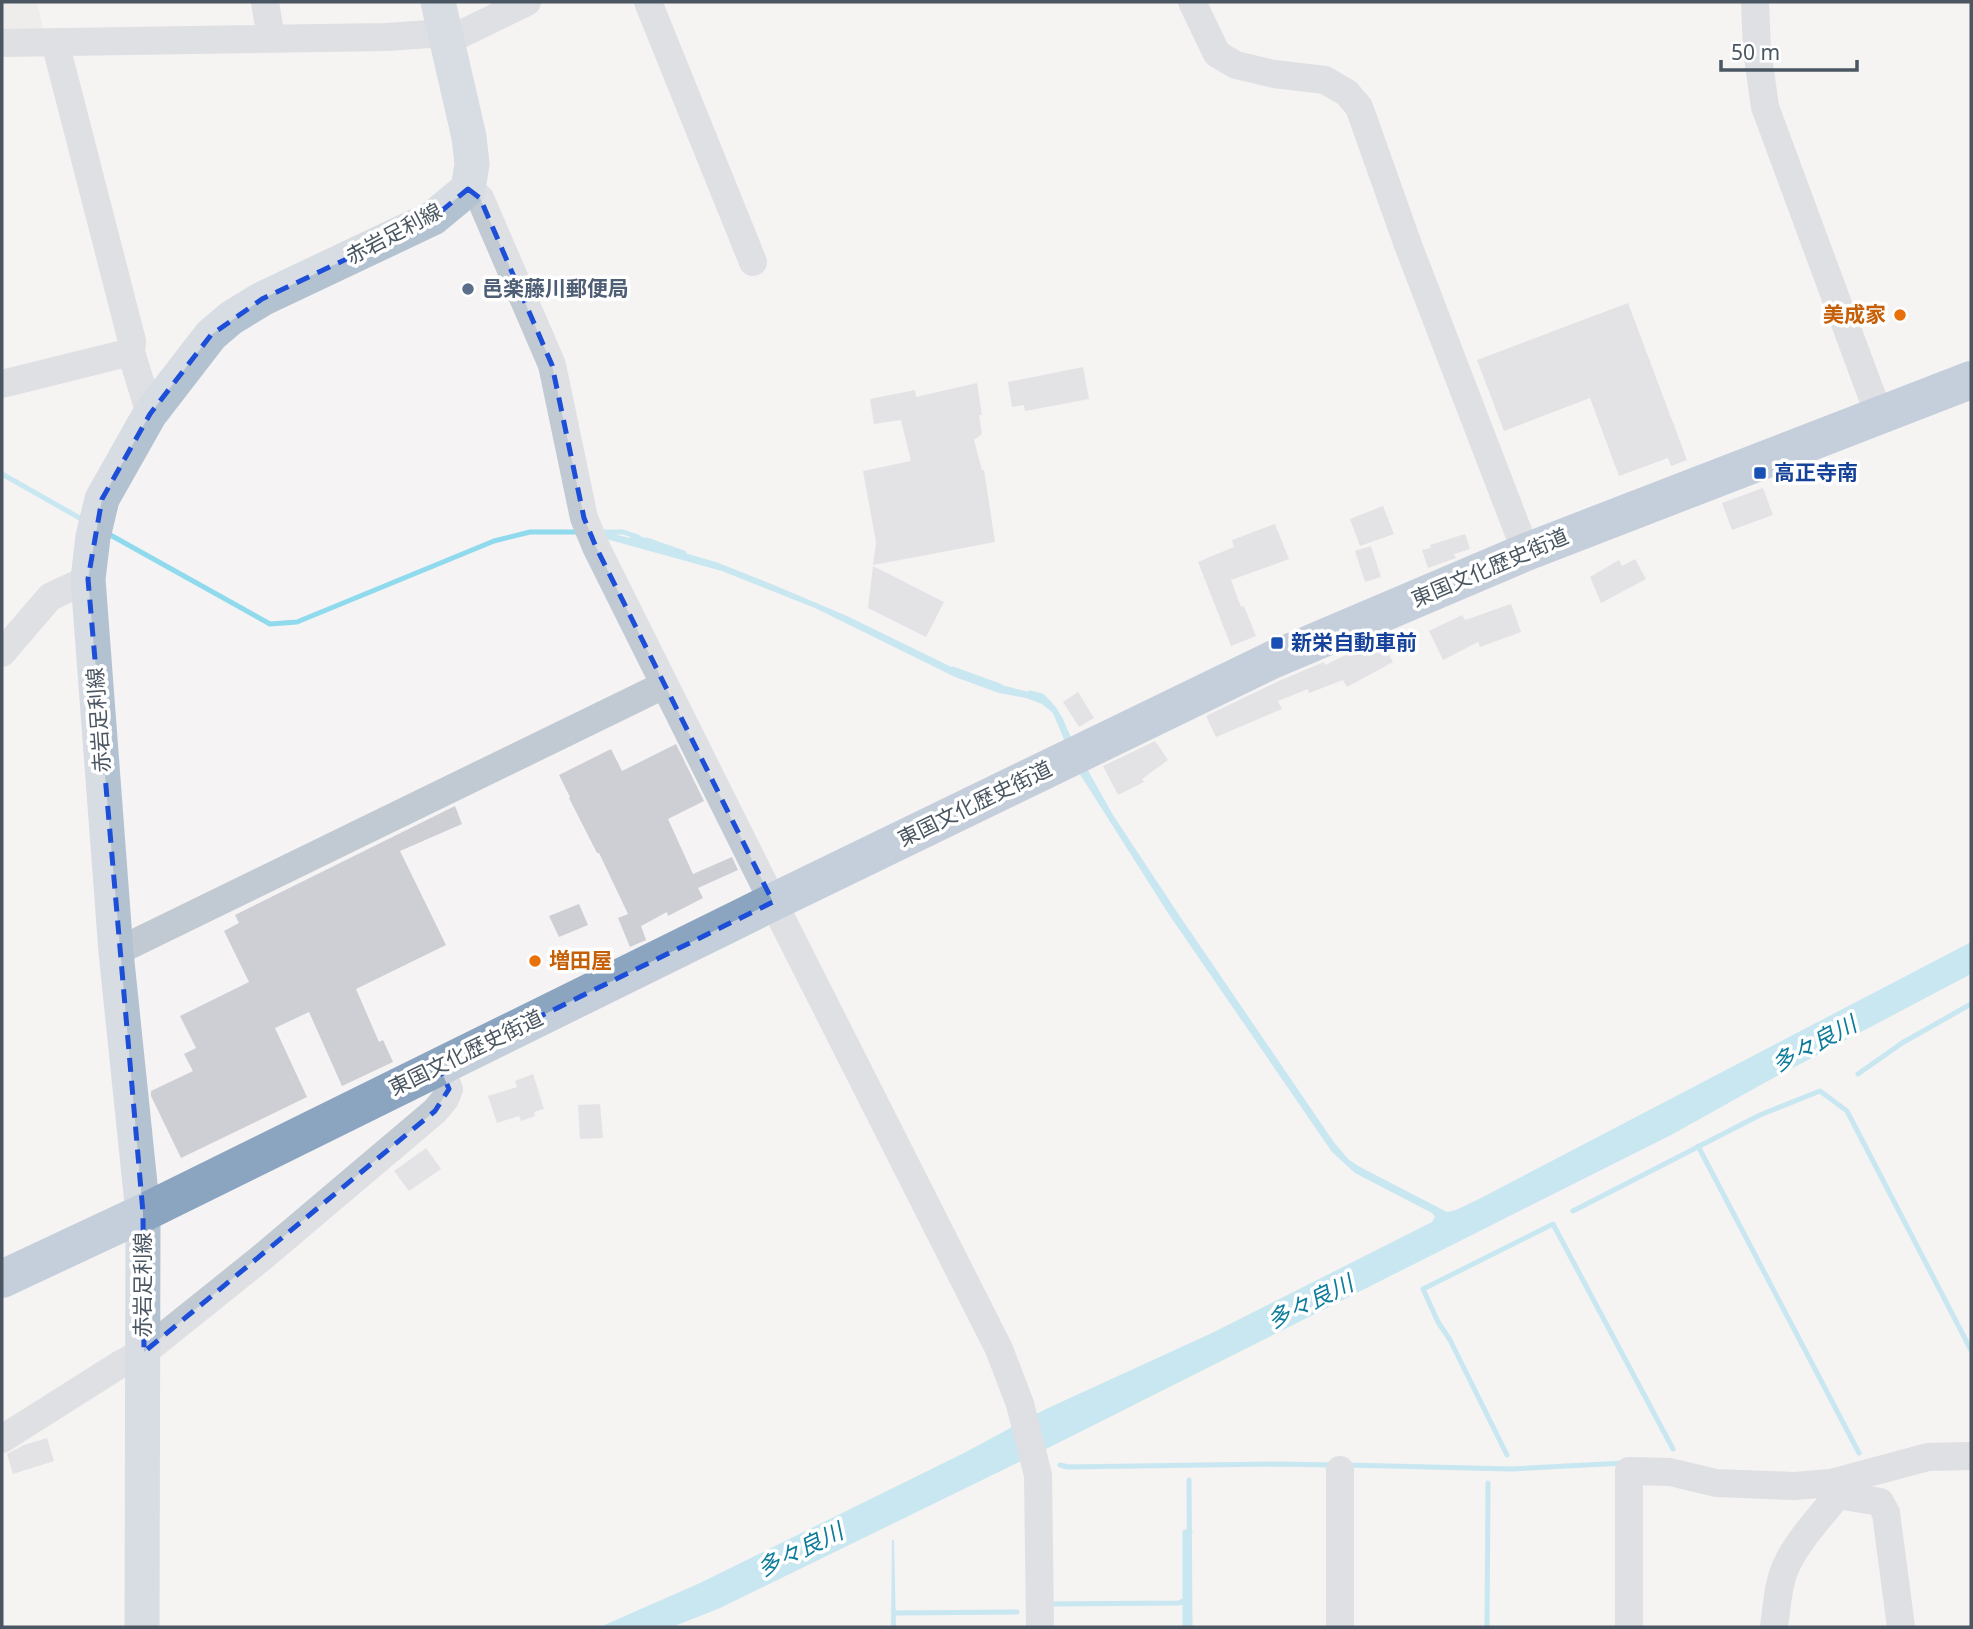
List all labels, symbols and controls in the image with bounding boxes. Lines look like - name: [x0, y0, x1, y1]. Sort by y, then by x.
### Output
- scale bar: [1721, 28, 1857, 72]
- text: 50 m: [1731, 38, 1780, 66]
- street label: 赤岩足利線: [341, 196, 446, 270]
- place label: 邑楽藤川郵便局: [482, 274, 629, 302]
- marker: 邑楽藤川郵便局: [460, 281, 476, 297]
- place label: 美成家: [1823, 300, 1886, 328]
- marker: 美成家: [1892, 307, 1908, 323]
- place label: 高正寺南: [1774, 458, 1858, 486]
- marker: 高正寺南: [1752, 465, 1768, 481]
- street label: 東国文化歴史街道: [1407, 521, 1572, 613]
- place label: 新栄自動車前: [1291, 628, 1417, 656]
- marker: 新栄自動車前: [1269, 635, 1285, 651]
- street label: 赤岩足利線: [80, 667, 116, 773]
- street label: 東国文化歴史街道: [893, 754, 1056, 853]
- place label: 増田屋: [549, 946, 612, 974]
- marker: 増田屋: [527, 953, 543, 969]
- street label: 東国文化歴史街道: [384, 1003, 547, 1102]
- water label: 多々良川: [1765, 1006, 1864, 1079]
- street label: 赤岩足利線: [128, 1233, 156, 1338]
- water label: 多々良川: [1261, 1265, 1361, 1336]
- water label: 多々良川: [751, 1513, 851, 1584]

